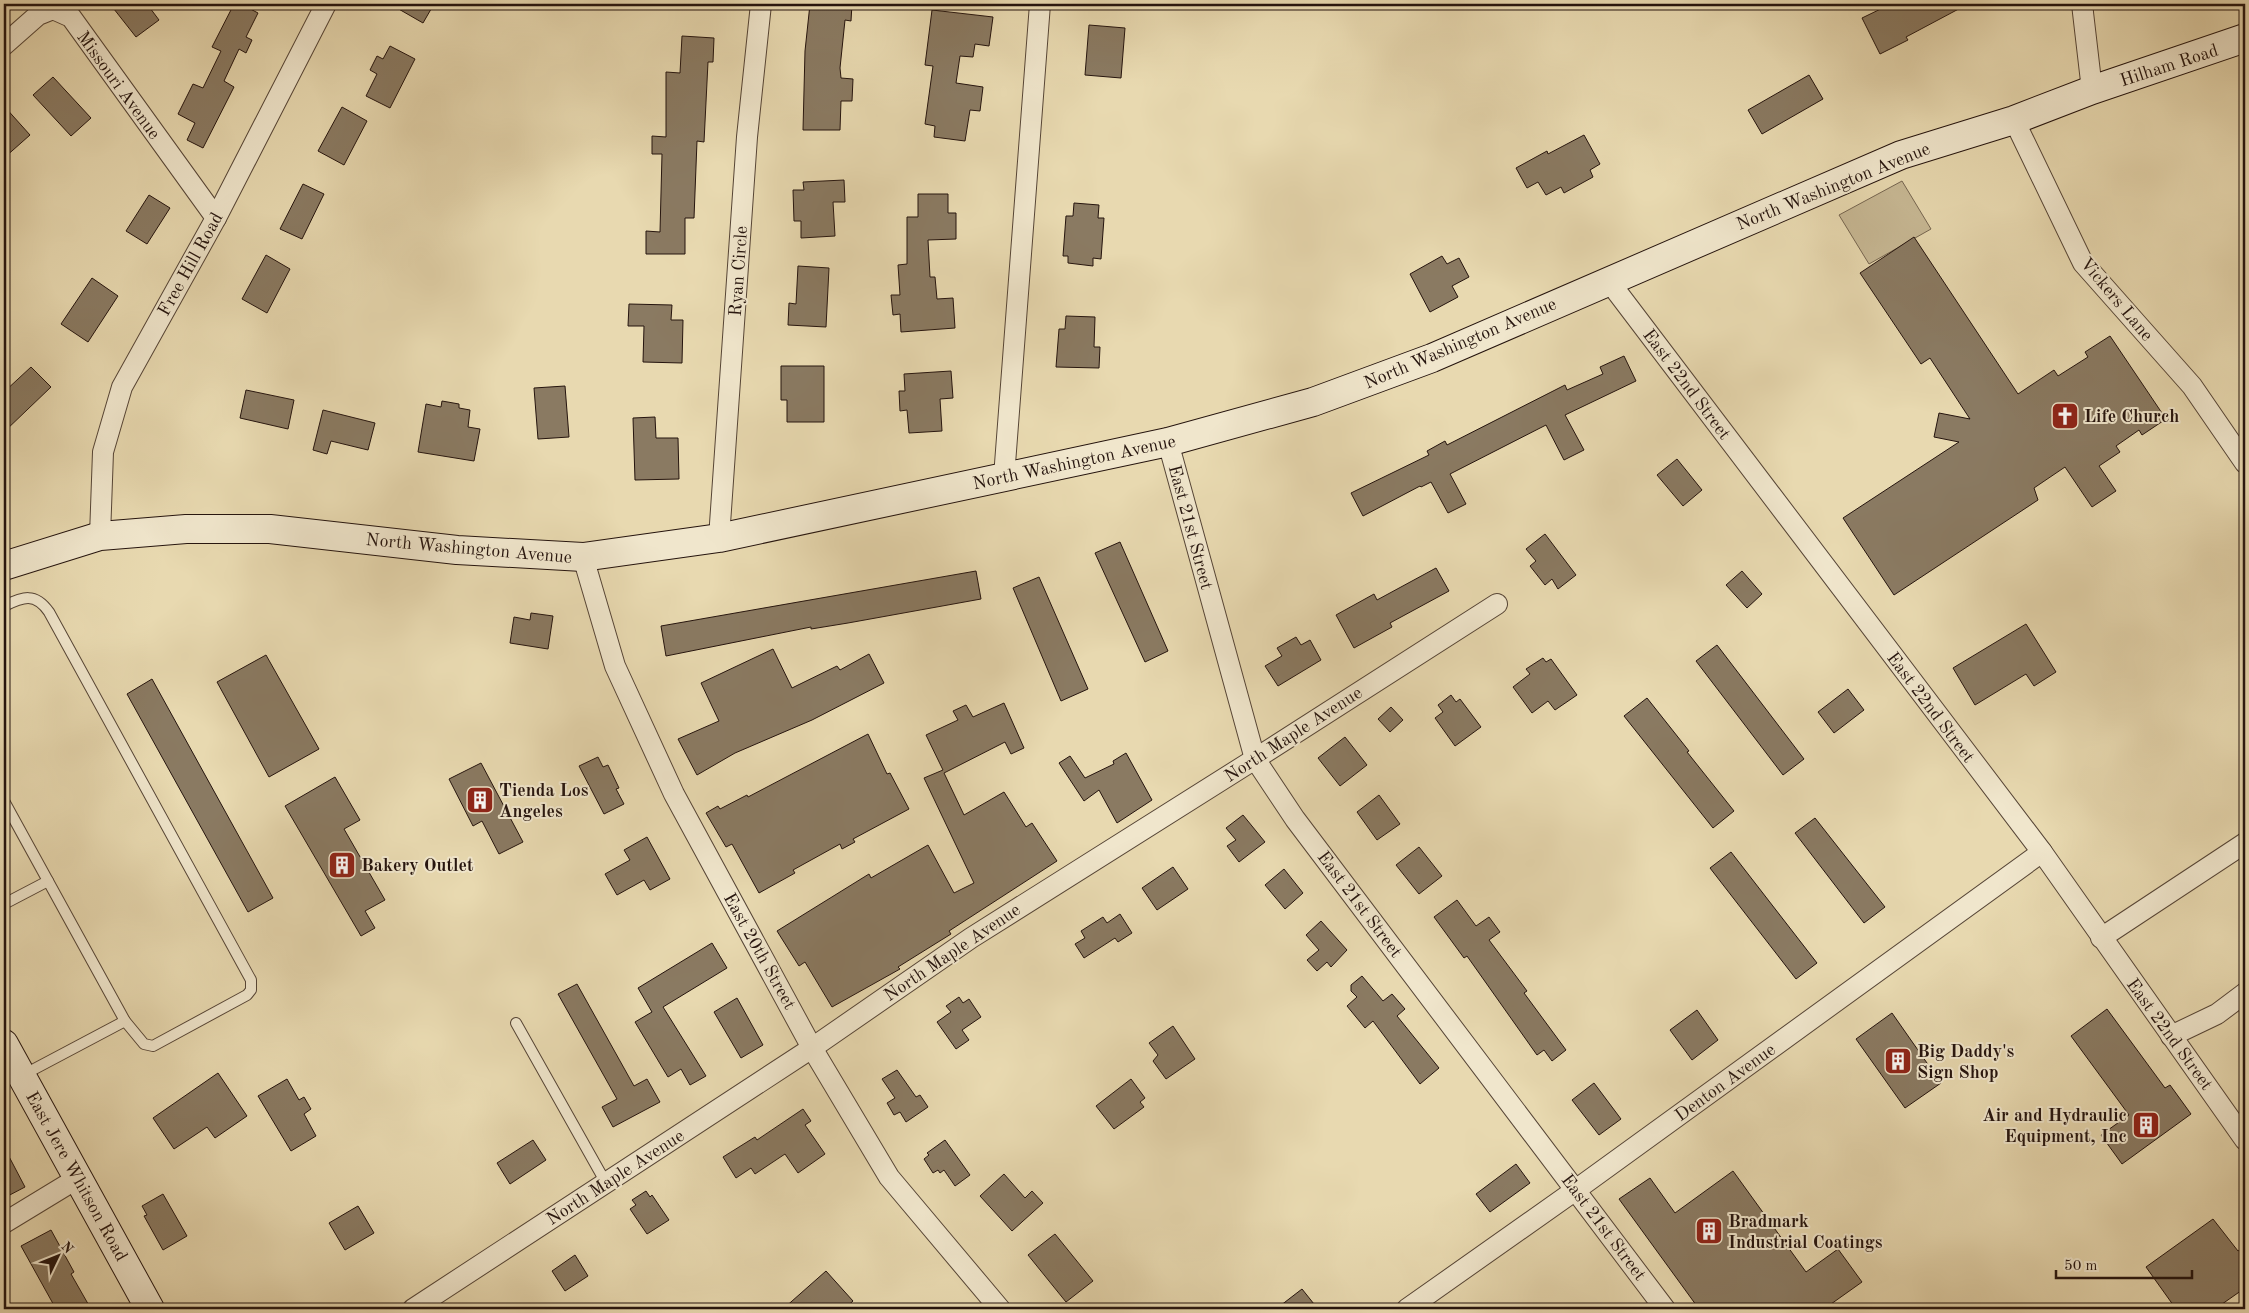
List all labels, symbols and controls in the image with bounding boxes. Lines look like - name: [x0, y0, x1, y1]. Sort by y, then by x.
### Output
- street label: Missouri Avenue: [73, 28, 163, 143]
- street label: Hilham Road: [2118, 42, 2221, 90]
- street label: North Washington Avenue: [1734, 140, 1933, 234]
- street label: Free Hill Road: [155, 210, 227, 319]
- street label: Ryan Circle: [727, 225, 751, 317]
- street label: Vickers Lane: [2076, 255, 2156, 345]
- street label: North Washington Avenue: [1362, 295, 1559, 393]
- street label: East 22nd Street: [1639, 326, 1733, 443]
- church icon: Life Church: [2050, 401, 2080, 431]
- place label: Life Church: [2084, 408, 2179, 426]
- street label: North Washington Avenue: [971, 433, 1177, 493]
- street label: East 21st Street: [1165, 463, 1215, 592]
- street label: North Washington Avenue: [365, 531, 573, 567]
- street label: East 22nd Street: [1883, 649, 1977, 766]
- street label: North Maple Avenue: [1222, 684, 1366, 786]
- place label: Tienda Los Angeles: [499, 782, 589, 821]
- building icon: Tienda Los Angeles: [465, 785, 495, 815]
- street label: East 21st Street: [1313, 848, 1405, 961]
- building icon: Bakery Outlet: [327, 850, 357, 880]
- place label: Bakery Outlet: [361, 857, 474, 875]
- street label: East 20th Street: [720, 890, 799, 1013]
- street label: North Maple Avenue: [881, 901, 1024, 1005]
- street label: East 22nd Street: [2123, 975, 2216, 1094]
- street label: Denton Avenue: [1672, 1040, 1779, 1125]
- place label: Big Daddy's Sign Shop: [1917, 1043, 2015, 1082]
- building icon: Big Daddy's Sign Shop: [1883, 1046, 1913, 1076]
- street label: East Jere Whitson Road: [22, 1089, 130, 1264]
- place label: Air and Hydraulic Equipment, Inc: [1982, 1107, 2127, 1146]
- building icon: Air and Hydraulic Equipment, Inc: [2131, 1110, 2161, 1140]
- street label: North Maple Avenue: [544, 1127, 688, 1229]
- street label: East 21st Street: [1557, 1171, 1649, 1284]
- place label: Bradmark Industrial Coatings: [1728, 1213, 1883, 1252]
- building icon: Bradmark Industrial Coatings: [1694, 1216, 1724, 1246]
- north arrow: [32, 1230, 82, 1280]
- text: N: [58, 1239, 76, 1257]
- scale bar: [2056, 1248, 2193, 1280]
- text: 50 m: [2064, 1259, 2098, 1274]

